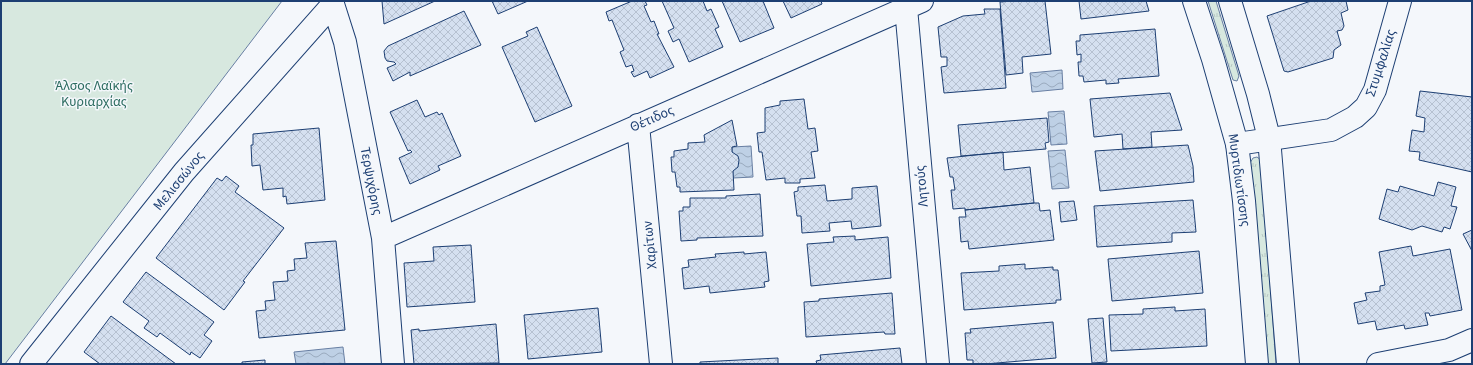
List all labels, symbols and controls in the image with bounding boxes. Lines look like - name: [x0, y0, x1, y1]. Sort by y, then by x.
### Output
- street label: Στυμφαλίας: [1361, 27, 1401, 99]
- park label: Άλσος Λαϊκής Κυριαρχίας: [55, 76, 133, 112]
- street label: Θέτιδος: [627, 100, 677, 138]
- street label: Μυρτιδιωτίσσης: [1223, 132, 1255, 228]
- street label: Τερψιχόρης: [355, 145, 387, 217]
- street label: Μελισσώνος: [149, 147, 209, 215]
- street label: Λητούς: [910, 164, 934, 208]
- street label: Χαρίτων: [637, 220, 662, 270]

